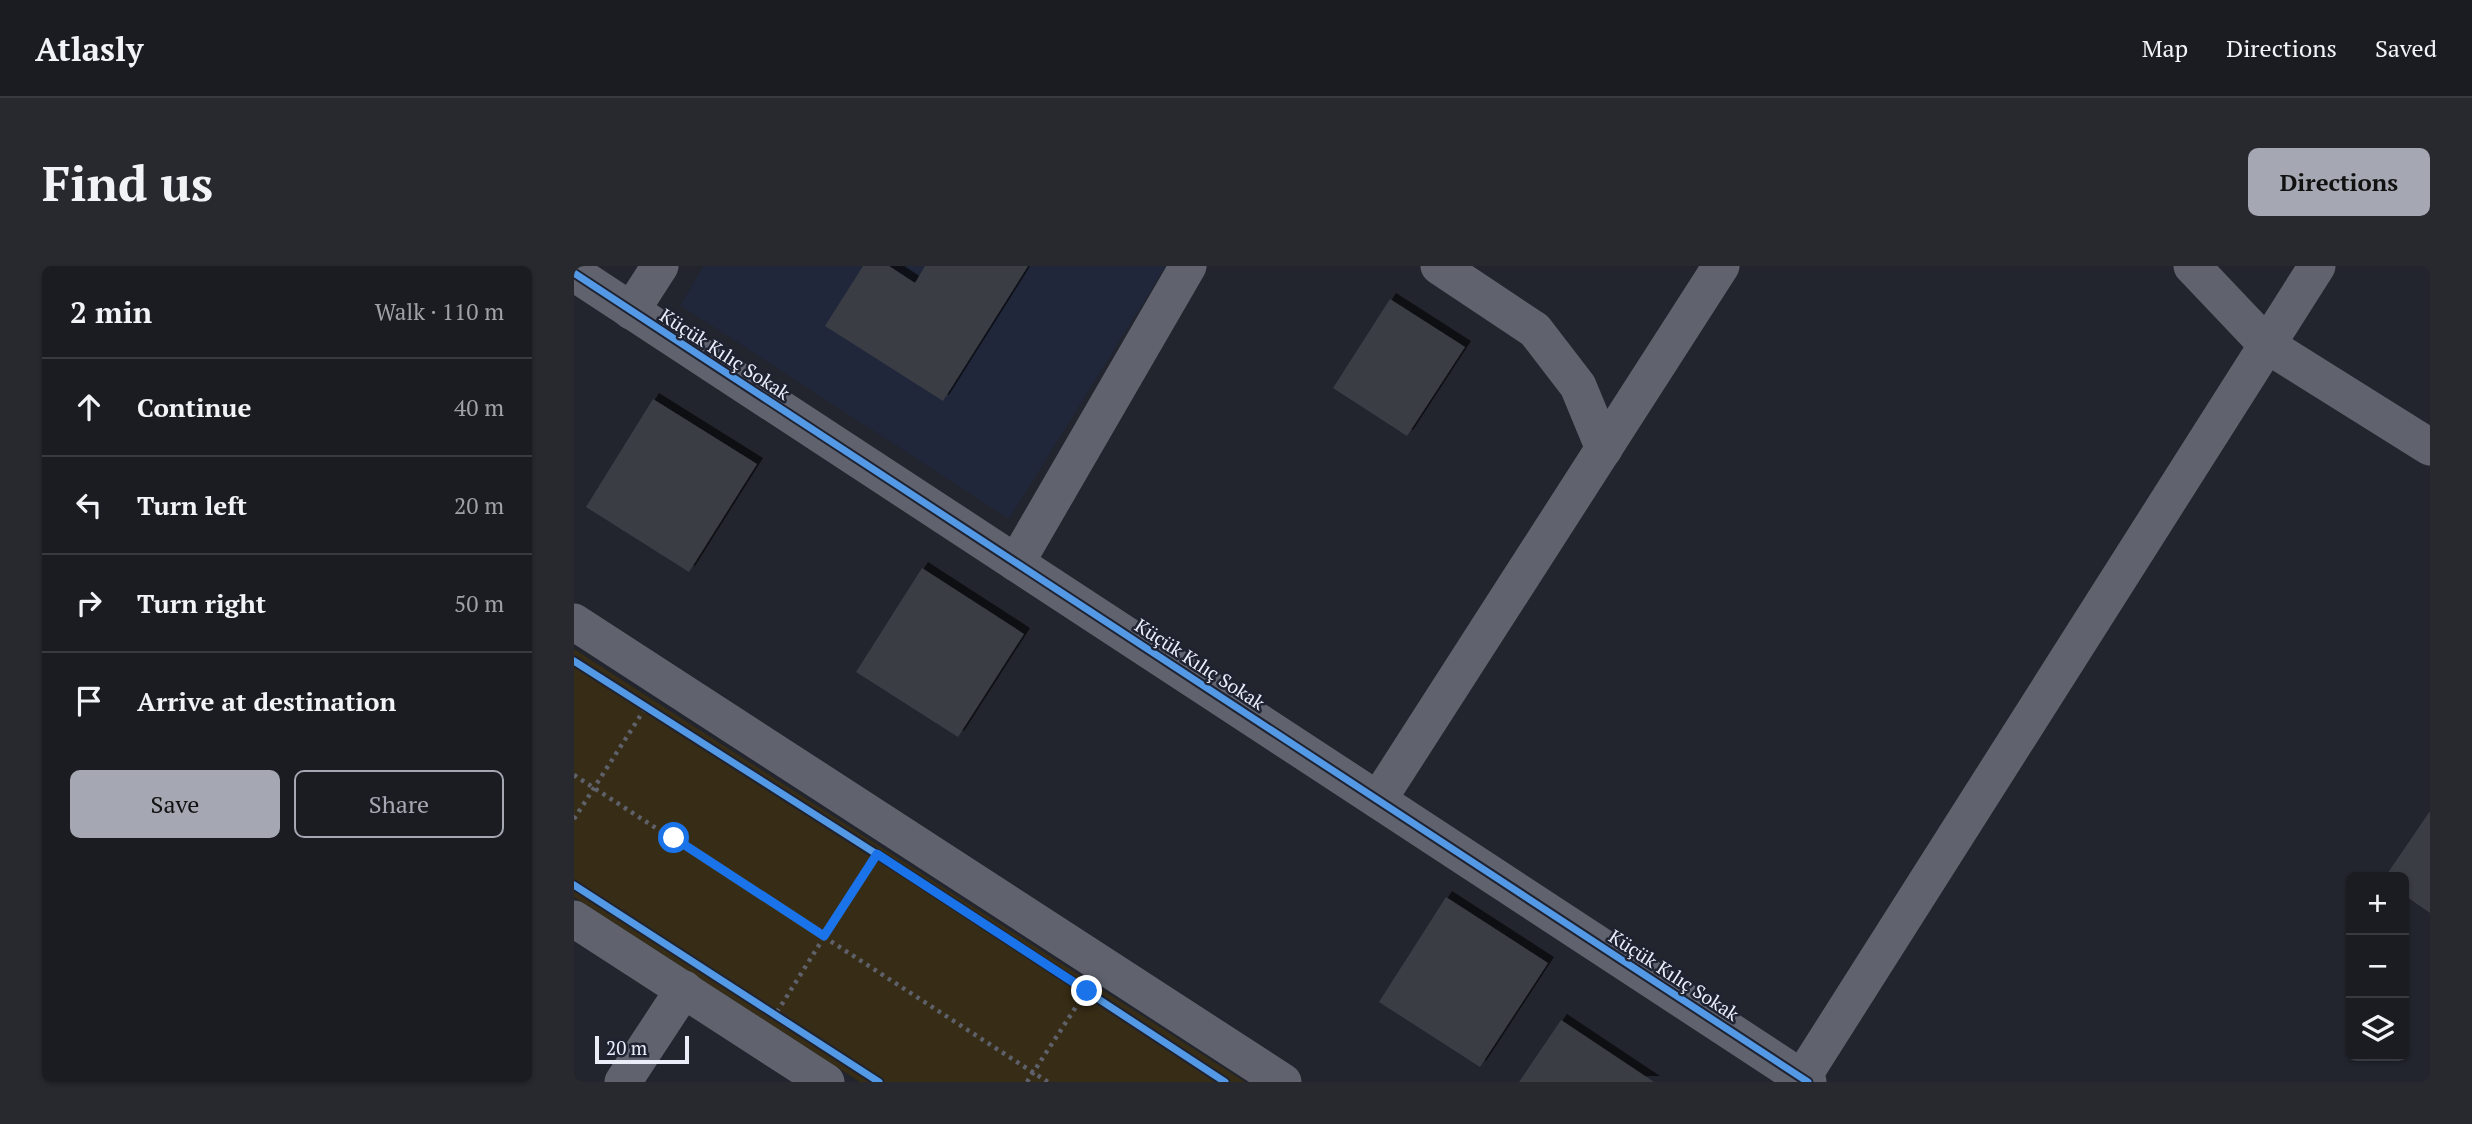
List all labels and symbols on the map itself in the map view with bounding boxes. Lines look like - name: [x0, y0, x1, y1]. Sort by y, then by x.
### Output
- street label: Küçük Kılıç Sokak: [655, 302, 795, 405]
- street label: Küçük Kılıç Sokak: [1130, 612, 1270, 715]
- route start: [658, 822, 689, 853]
- street label: Küçük Kılıç Sokak: [1604, 923, 1744, 1026]
- route end: [1071, 975, 1102, 1006]
- scale bar: [595, 1033, 690, 1065]

